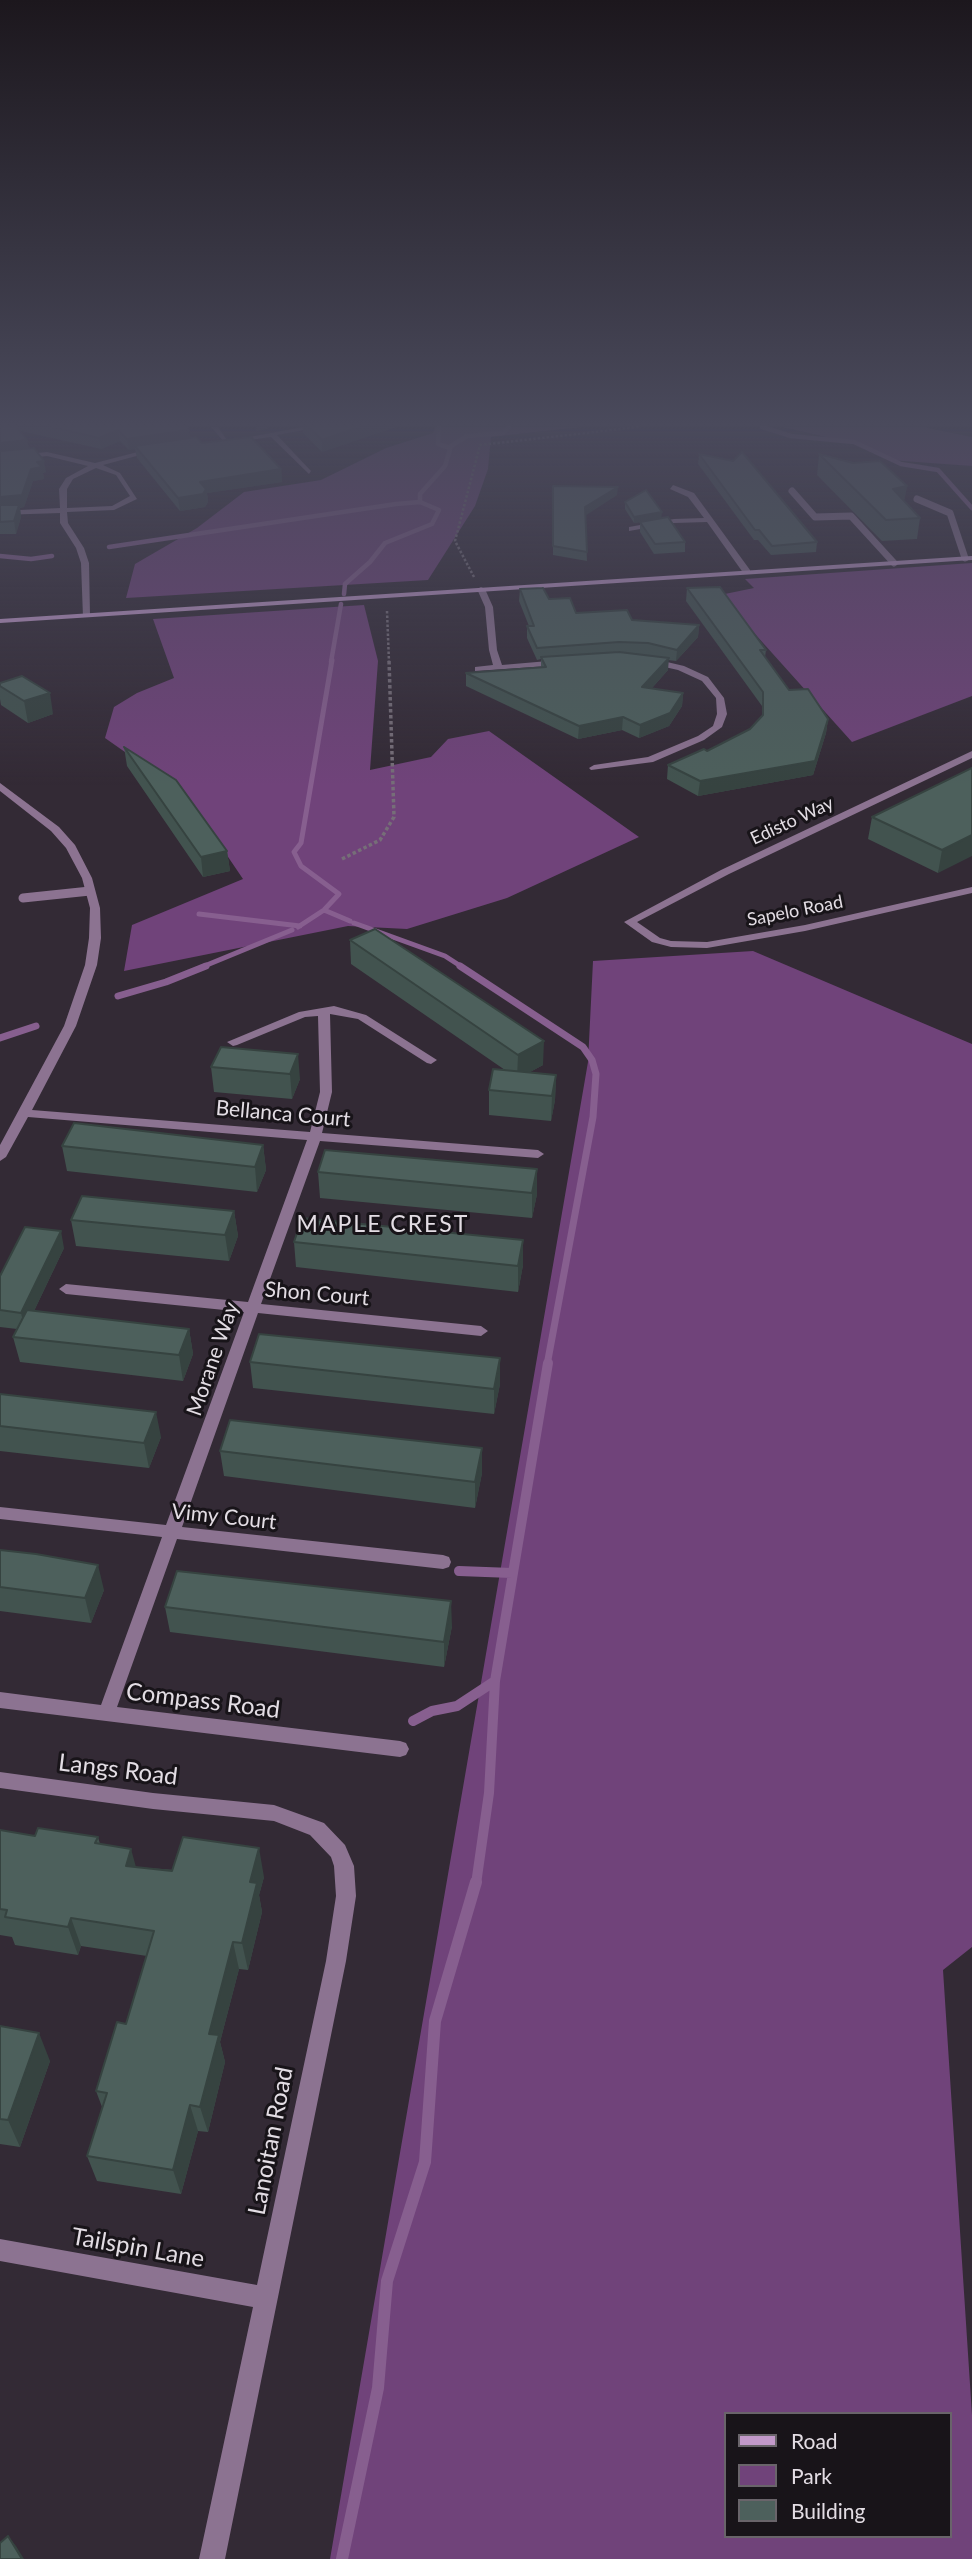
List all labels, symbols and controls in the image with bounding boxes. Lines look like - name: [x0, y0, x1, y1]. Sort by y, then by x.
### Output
- street label: Edisto Way: [747, 792, 837, 850]
- street label: Sapelo Road: [745, 891, 845, 931]
- street label: Bellanca Court: [215, 1096, 351, 1132]
- district label: MAPLE CREST: [298, 1211, 468, 1239]
- street label: Shon Court: [264, 1277, 370, 1311]
- street label: Morane Way: [182, 1299, 244, 1419]
- street label: Vimy Court: [170, 1499, 278, 1535]
- street label: Compass Road: [124, 1677, 282, 1725]
- street label: Langs Road: [57, 1748, 179, 1792]
- street label: Lanoitan Road: [243, 2064, 299, 2218]
- street label: Tailspin Lane: [69, 2222, 207, 2274]
- legend: [724, 2412, 951, 2538]
- text: Road: [791, 2428, 838, 2453]
- text: Park: [791, 2463, 832, 2488]
- text: Building: [791, 2498, 866, 2523]

